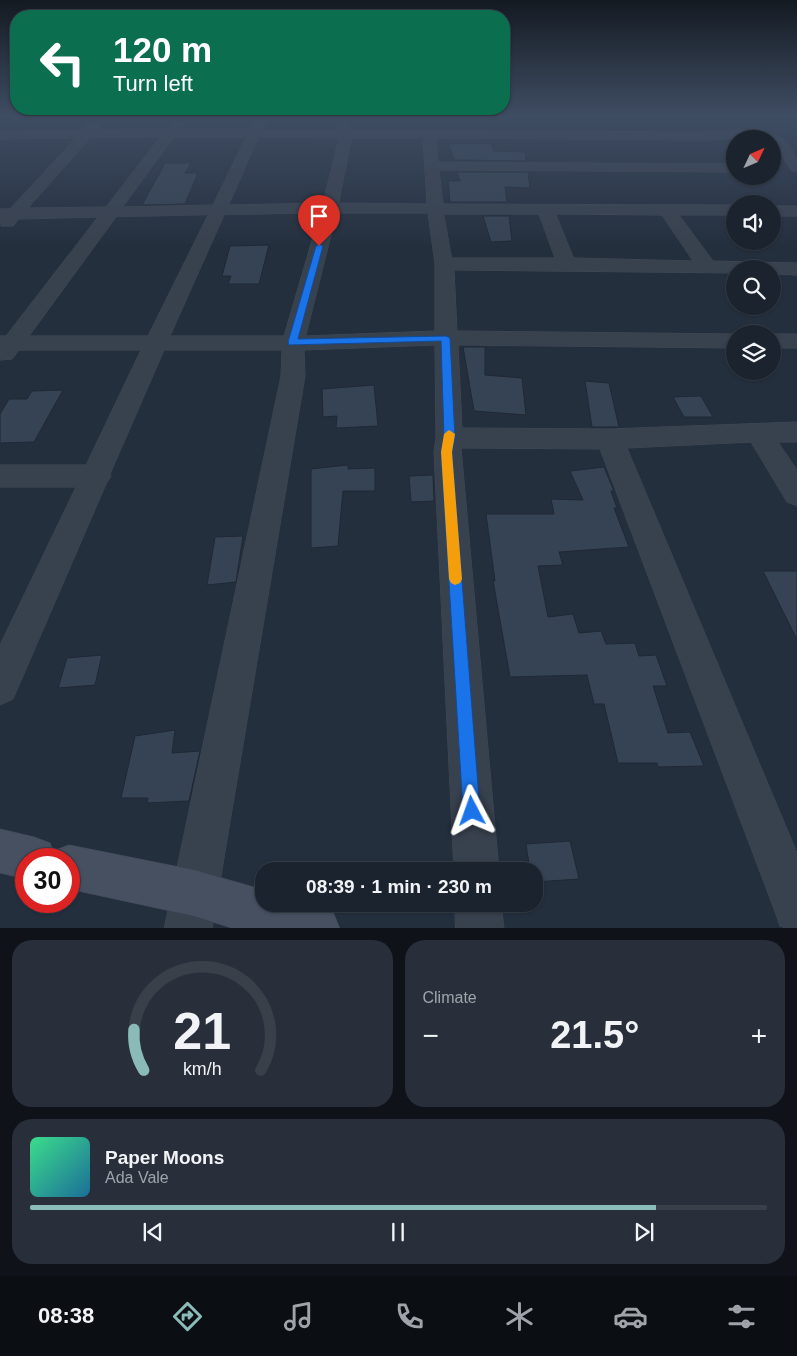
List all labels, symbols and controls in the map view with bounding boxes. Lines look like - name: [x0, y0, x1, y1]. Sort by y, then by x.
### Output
- icon: left: [30, 30, 95, 95]
- text: 120 m: [113, 30, 212, 69]
- text: Turn left: [113, 71, 193, 96]
- north arrow: [726, 130, 781, 185]
- map controls: [726, 130, 781, 380]
- pin: [298, 195, 340, 246]
- button: sound: [726, 195, 781, 250]
- icon: arrive: [305, 202, 333, 230]
- button: search: [726, 260, 781, 315]
- button: layers: [726, 325, 781, 380]
- position arrow: [445, 784, 497, 836]
- speed limit sign: 30: [15, 848, 80, 913]
- text: 08:39 · 1 min · 230 m: [306, 876, 492, 897]
- text: Climate: [423, 989, 477, 1006]
- text: 21: [173, 1002, 231, 1060]
- text: 21.5°: [550, 1014, 639, 1056]
- text: −: [423, 1020, 439, 1051]
- text: +: [751, 1020, 767, 1051]
- text: km/h: [183, 1059, 222, 1079]
- text: Paper Moons: [105, 1147, 224, 1168]
- text: Ada Vale: [105, 1169, 169, 1186]
- icon: previous: [139, 1218, 167, 1246]
- icon: pause: [384, 1218, 412, 1246]
- icon: next: [630, 1218, 658, 1246]
- icon: directions: [170, 1299, 205, 1334]
- icon: music: [281, 1299, 316, 1334]
- icon: phone: [392, 1299, 427, 1334]
- icon: climate: [502, 1299, 537, 1334]
- icon: car: [613, 1299, 648, 1334]
- icon: filters: [724, 1299, 759, 1334]
- text: 08:38: [38, 1303, 94, 1328]

